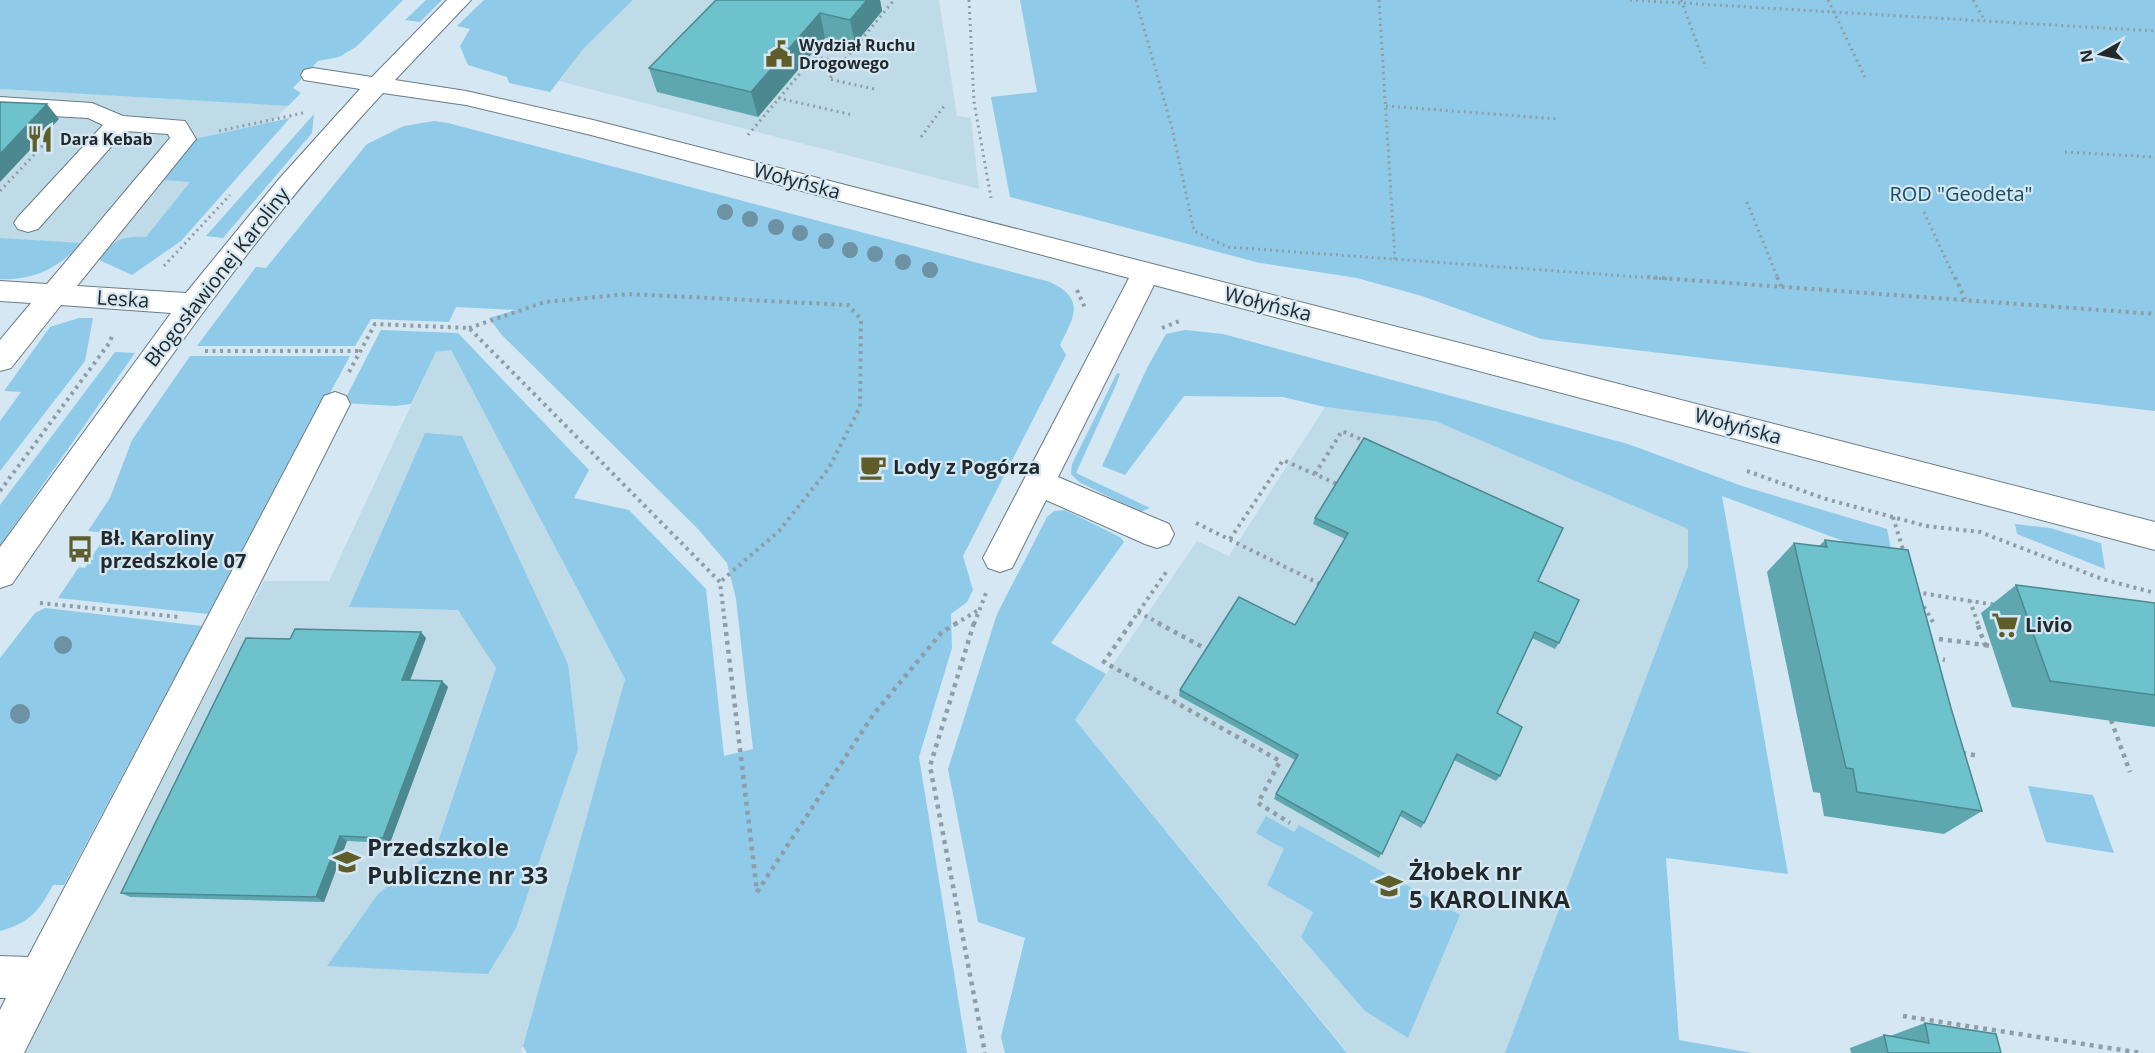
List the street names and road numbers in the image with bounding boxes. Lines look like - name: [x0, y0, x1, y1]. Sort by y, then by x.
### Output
- street label: Wołyńska: [751, 156, 844, 205]
- street label: Błogosławionej Karoliny: [138, 181, 296, 372]
- street label: Wołyńska: [1222, 280, 1315, 327]
- street label: Leska: [96, 283, 150, 314]
- street label: Wołyńska: [1692, 401, 1785, 450]

